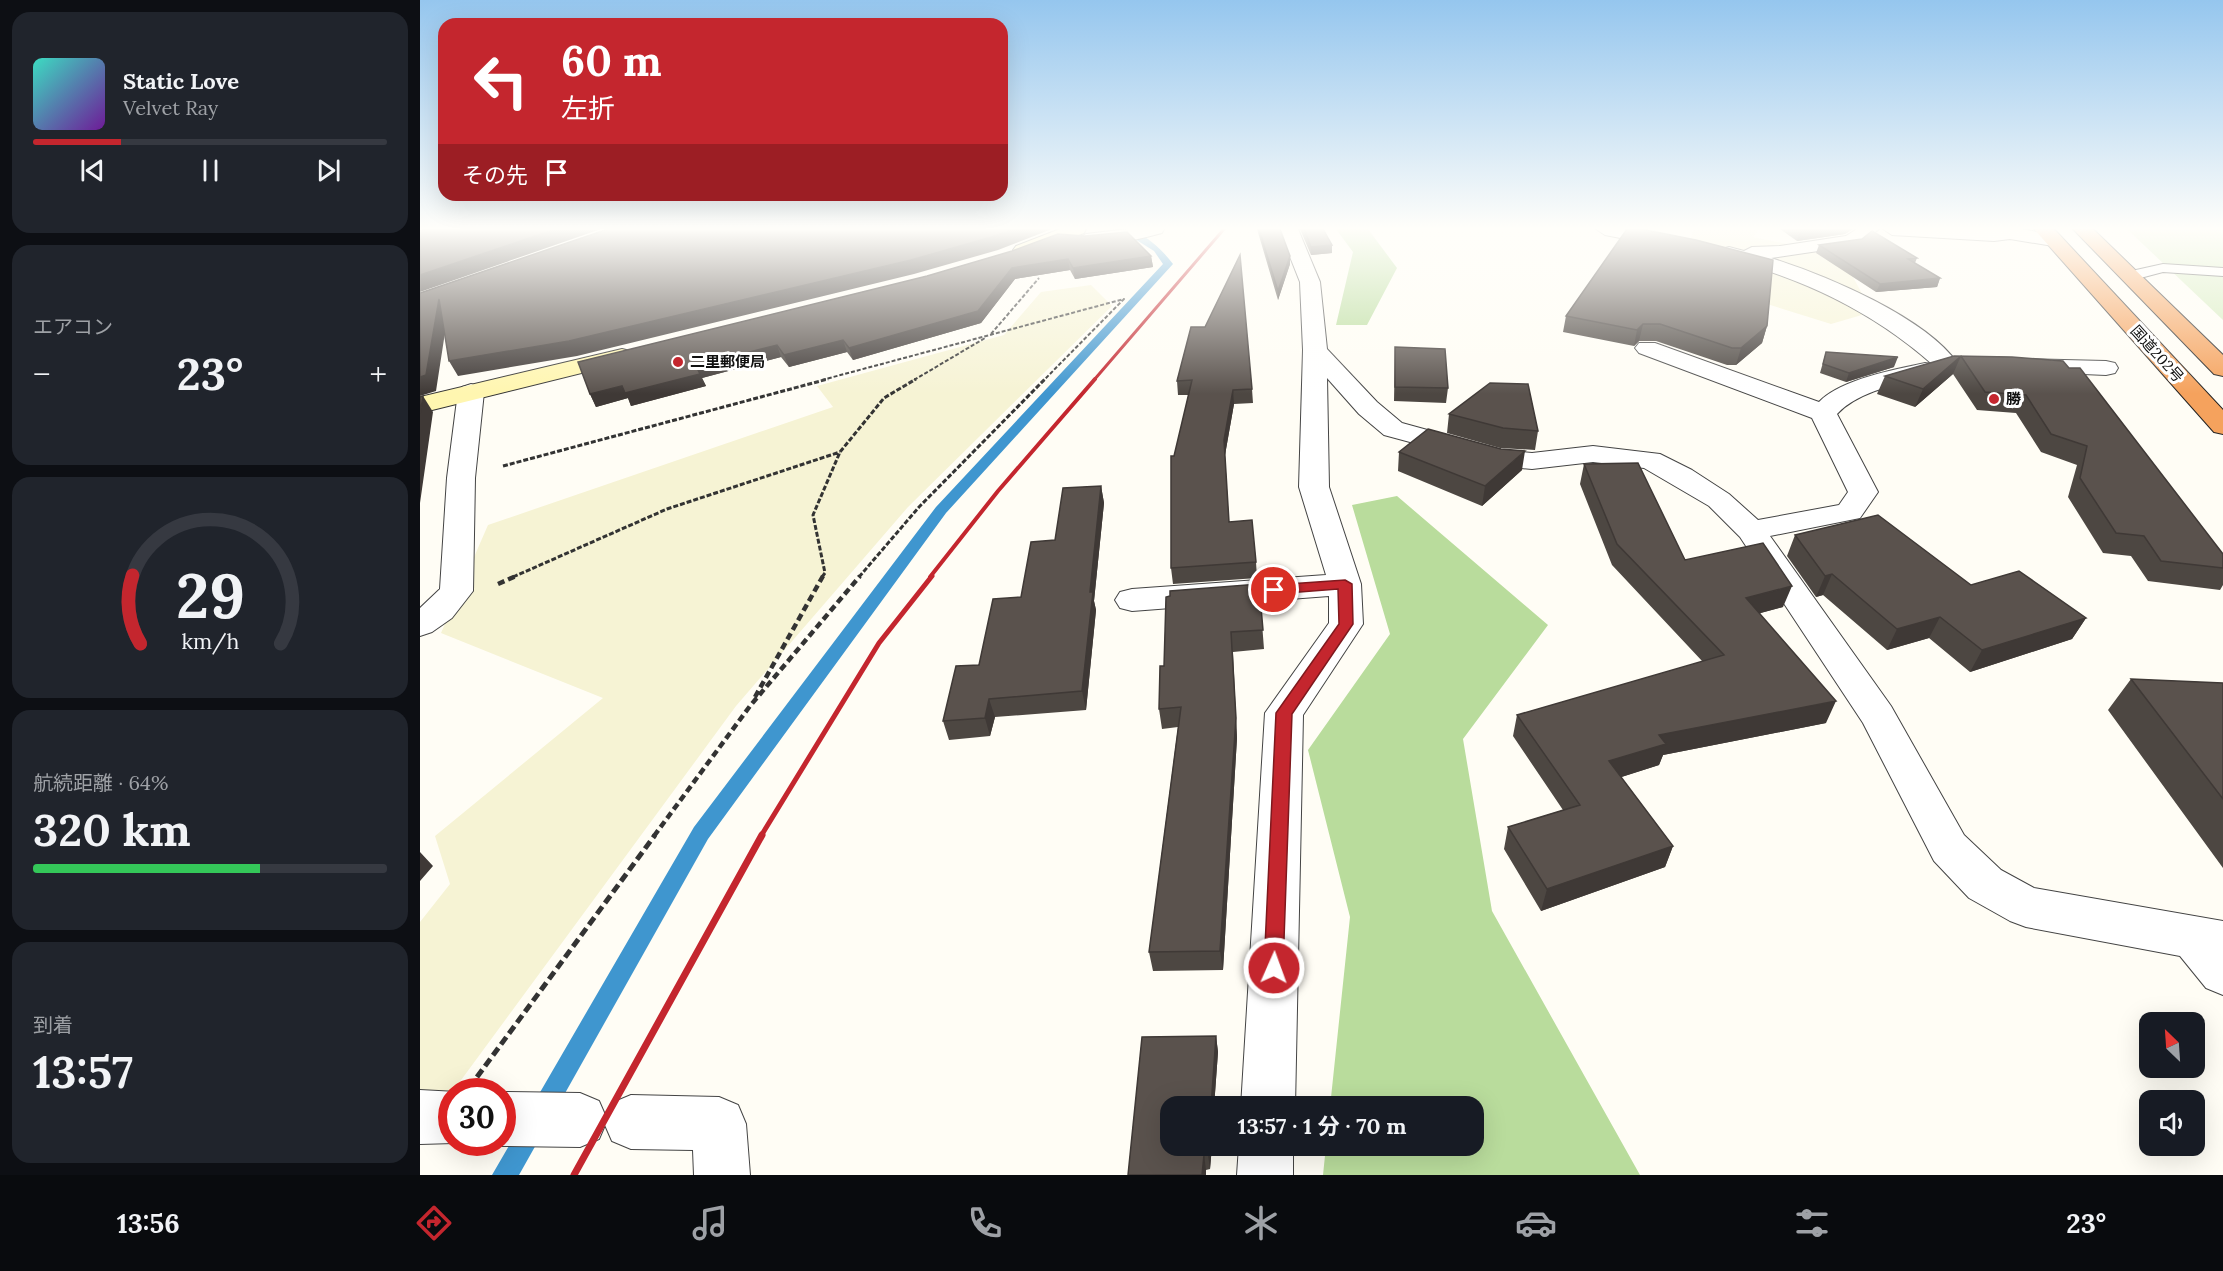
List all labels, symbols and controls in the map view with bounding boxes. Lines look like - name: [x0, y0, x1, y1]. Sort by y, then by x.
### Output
- text: 60 m: [561, 34, 662, 88]
- icon: left: [462, 42, 540, 120]
- text: Static Love: [123, 67, 239, 95]
- text: 左折: [561, 91, 615, 125]
- text: Velvet Ray: [123, 95, 218, 120]
- icon: previous: [76, 154, 109, 187]
- icon: pause: [194, 154, 227, 187]
- icon: next: [312, 154, 345, 187]
- icon: arrive: [540, 156, 573, 189]
- text: その先: [462, 161, 528, 189]
- text: エアコン: [33, 314, 113, 339]
- street label: 国道202号: [2127, 321, 2188, 386]
- text: 23°: [177, 345, 243, 402]
- place label: 二里郵便局: [690, 352, 765, 371]
- text: −: [33, 353, 51, 395]
- text: +: [369, 353, 387, 395]
- marker: 二里郵便局: [671, 355, 685, 369]
- place label: 勝: [2006, 389, 2021, 408]
- marker: 勝: [1987, 392, 2001, 406]
- text: 29: [175, 556, 245, 636]
- pin: [1248, 564, 1299, 615]
- icon: arrive: [1257, 573, 1290, 606]
- text: km/h: [181, 628, 239, 656]
- text: 航続距離 · 64%: [33, 770, 168, 795]
- text: 320 km: [33, 801, 191, 858]
- position arrow: [1242, 936, 1306, 1000]
- text: 到着: [33, 1012, 73, 1037]
- north arrow: [2139, 1012, 2205, 1078]
- map controls: [2139, 1012, 2205, 1156]
- text: 13:57: [33, 1043, 133, 1100]
- speed limit sign: 30: [438, 1078, 516, 1156]
- button: sound: [2139, 1090, 2205, 1156]
- text: 13:57 · 1 分 · 70 m: [1237, 1112, 1407, 1140]
- icon: directions: [413, 1202, 455, 1244]
- icon: music: [689, 1202, 731, 1244]
- icon: phone: [964, 1202, 1006, 1244]
- icon: climate: [1240, 1202, 1282, 1244]
- icon: car: [1515, 1202, 1557, 1244]
- icon: filters: [1791, 1202, 1833, 1244]
- text: 13:56: [117, 1206, 180, 1240]
- text: 23°: [2066, 1206, 2106, 1240]

